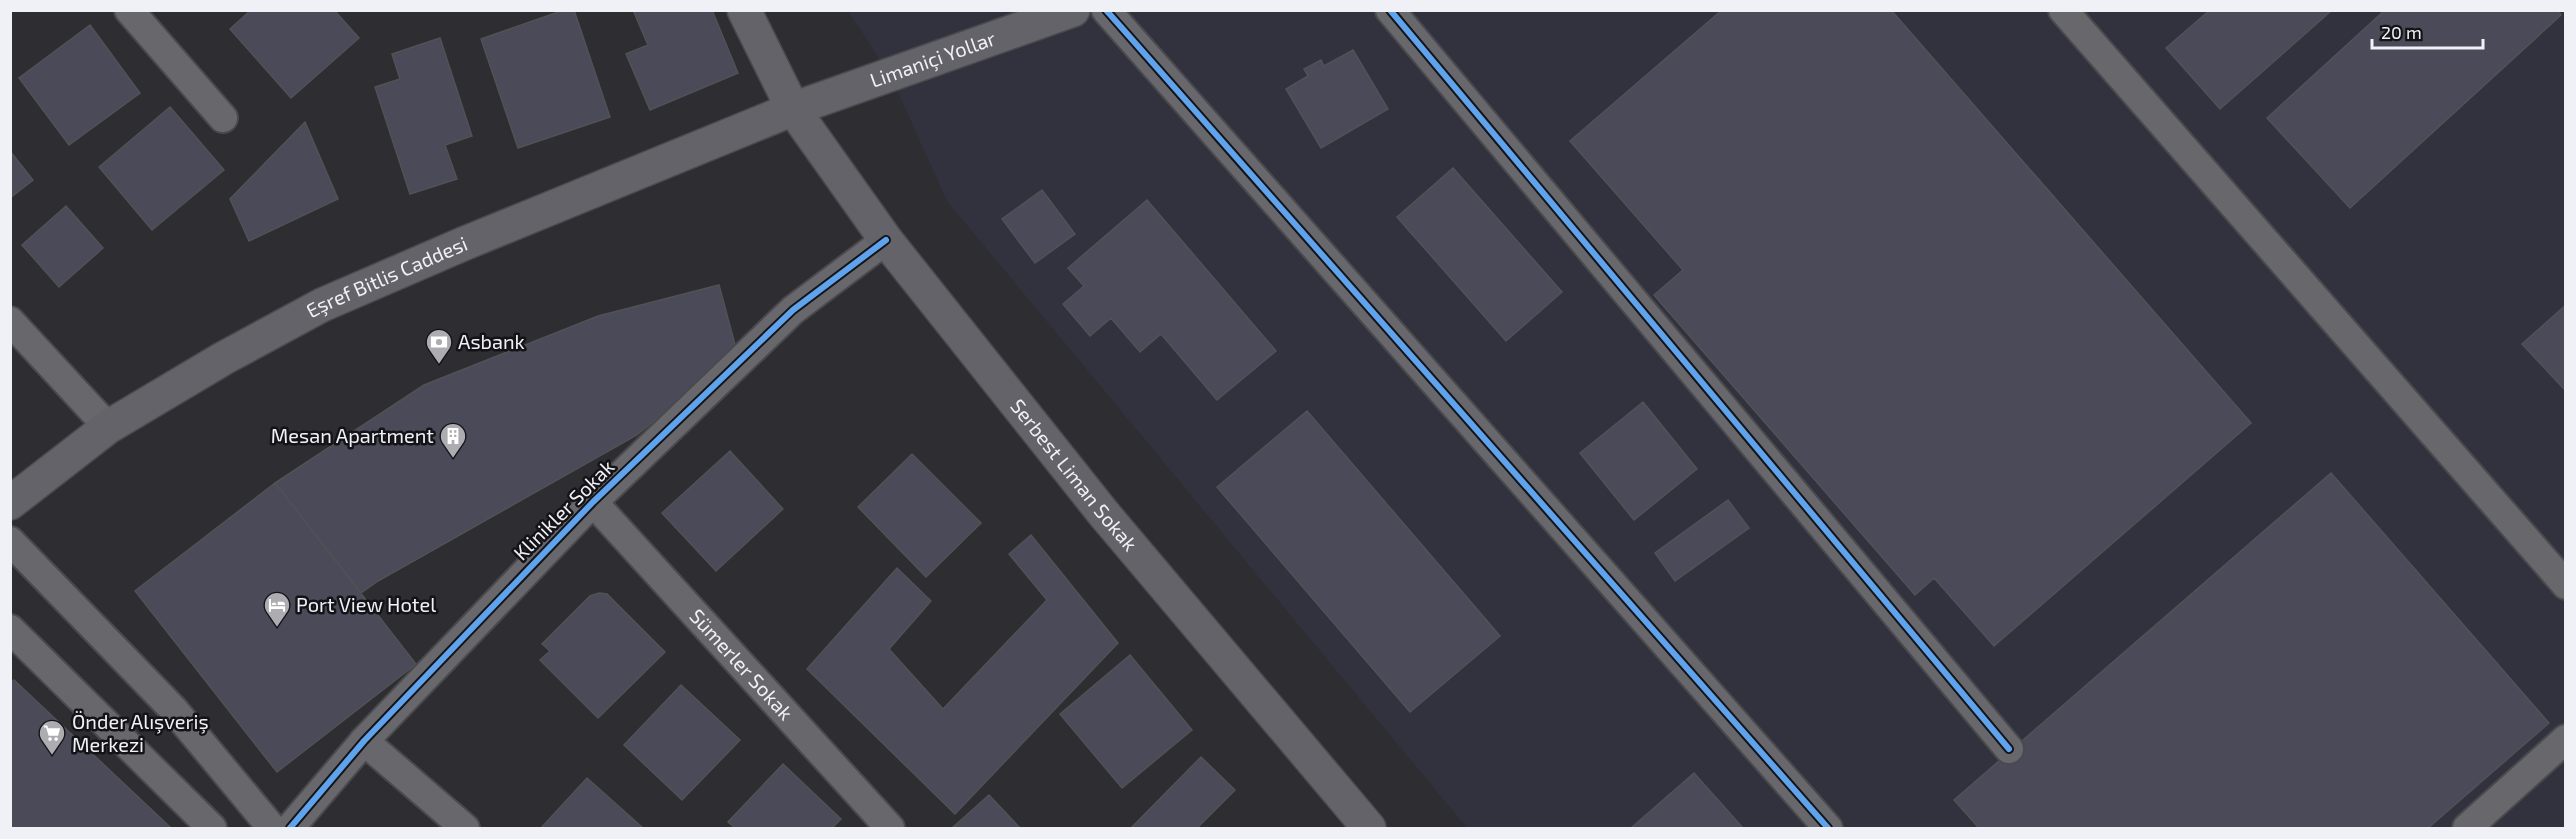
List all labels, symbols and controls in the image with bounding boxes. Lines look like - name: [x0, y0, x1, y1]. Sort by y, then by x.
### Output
- scale bar: [2372, 12, 2483, 50]
- text: 20 m: [2381, 21, 2422, 43]
- street label: Limaniçi Yollar: [867, 25, 999, 92]
- street label: Eşref Bitlis Caddesi: [302, 231, 471, 322]
- bank icon: Asbank: [424, 327, 454, 365]
- place label: Asbank: [458, 329, 525, 353]
- street label: Serbest Liman Sokak: [1006, 394, 1143, 555]
- building icon: Mesan Apartment: [438, 421, 468, 459]
- place label: Mesan Apartment: [271, 423, 434, 447]
- street label: Klinikler Sokak: [508, 454, 618, 564]
- hotel icon: Port View Hotel: [262, 590, 292, 628]
- place label: Port View Hotel: [296, 592, 436, 616]
- street label: Sümerler Sokak: [685, 603, 798, 724]
- place label: Önder Alışveriş Merkezi: [72, 709, 209, 756]
- supermarket icon: Önder Alışveriş Merkezi: [37, 718, 67, 756]

